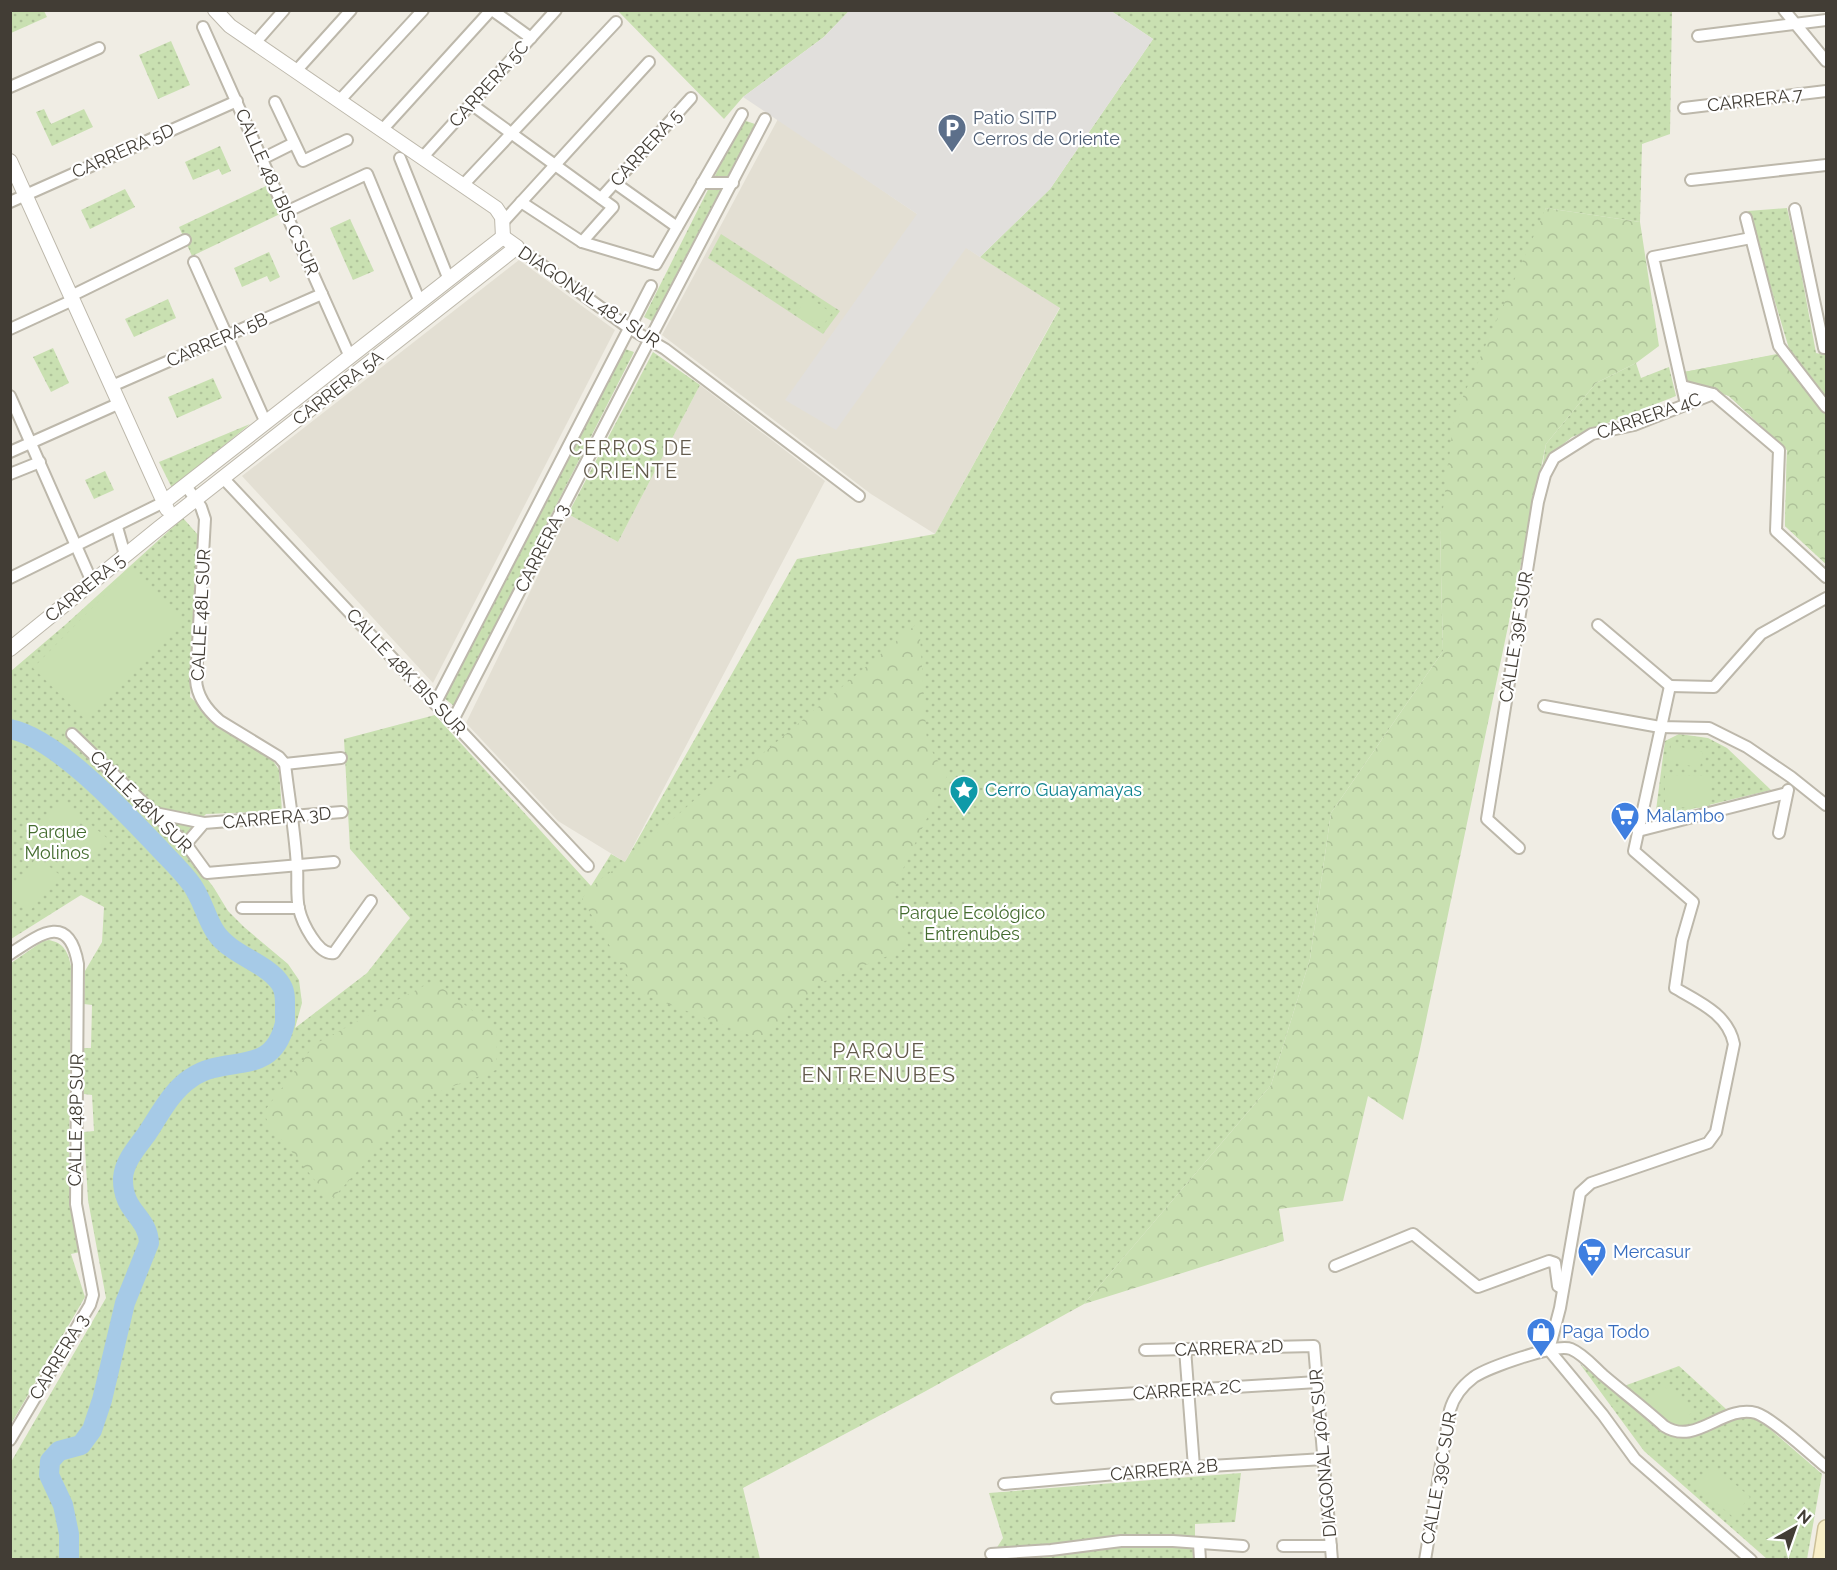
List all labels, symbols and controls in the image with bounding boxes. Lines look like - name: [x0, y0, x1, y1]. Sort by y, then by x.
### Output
- street label: CARRERA 5C: [444, 36, 533, 131]
- street label: CARRERA 7: [1706, 83, 1804, 116]
- street label: CALLE 48J BIS C SUR: [231, 105, 324, 278]
- street label: CARRERA 5: [606, 105, 686, 191]
- place label: Patio SITP Cerros de Oriente: [973, 107, 1120, 149]
- parking icon: Patio SITP Cerros de Oriente: [936, 112, 968, 154]
- street label: CARRERA 5D: [69, 119, 177, 182]
- street label: DIAGONAL 48J SUR: [515, 241, 664, 352]
- street label: CARRERA 5B: [163, 308, 271, 371]
- street label: CARRERA 5A: [288, 346, 387, 429]
- street label: CARRERA 4C: [1594, 388, 1704, 443]
- district label: CERROS DE ORIENTE: [569, 436, 693, 483]
- street label: CARRERA 3: [510, 500, 573, 595]
- street label: CALLE 48L SUR: [187, 548, 214, 682]
- street label: CARRERA 5: [41, 549, 129, 626]
- street label: CALLE 39F SUR: [1495, 570, 1536, 704]
- street label: CALLE 48K BIS SUR: [342, 604, 471, 740]
- street label: CALLE 48N SUR: [86, 746, 197, 857]
- place icon: Cerro Guayamayas: [948, 774, 980, 816]
- place label: Cerro Guayamayas: [985, 779, 1142, 800]
- supermarket icon: Malambo: [1609, 800, 1641, 842]
- street label: CARRERA 3D: [222, 802, 332, 833]
- place label: Malambo: [1646, 805, 1725, 826]
- park label: Parque Molinos: [24, 821, 90, 863]
- park label: Parque Ecológico Entrenubes: [899, 902, 1045, 944]
- district label: PARQUE ENTRENUBES: [802, 1038, 956, 1087]
- street label: CALLE 48P SUR: [64, 1053, 87, 1187]
- supermarket icon: Mercasur: [1576, 1236, 1608, 1278]
- place label: Mercasur: [1613, 1241, 1691, 1262]
- street label: CARRERA 3: [25, 1310, 92, 1403]
- shop icon: Paga Todo: [1525, 1316, 1557, 1358]
- place label: Paga Todo: [1562, 1321, 1650, 1342]
- street label: CARRERA 2D: [1174, 1335, 1284, 1360]
- street label: DIAGONAL 40A SUR: [1305, 1368, 1340, 1538]
- street label: CARRERA 2C: [1132, 1375, 1242, 1404]
- street label: CALLE 39C SUR: [1417, 1410, 1461, 1546]
- street label: CARRERA 2B: [1109, 1454, 1219, 1485]
- north arrow: [1765, 1498, 1825, 1558]
- text: N: [1794, 1506, 1815, 1528]

